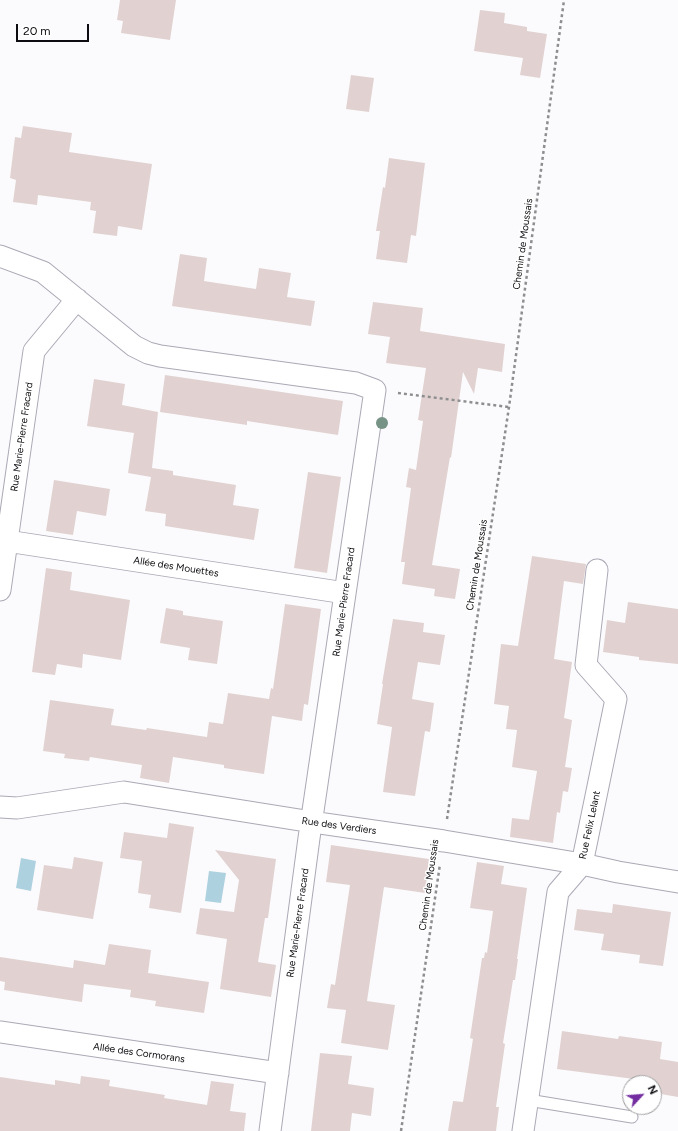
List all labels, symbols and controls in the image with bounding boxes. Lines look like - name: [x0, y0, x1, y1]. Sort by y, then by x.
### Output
- scale bar: [18, 16, 91, 42]
- text: 20 m: [23, 24, 51, 38]
- street label: Chemin de Moussais: [511, 198, 535, 290]
- street label: Rue Marie-Pierre Fracard: [8, 381, 36, 493]
- street label: Chemin de Moussais: [464, 519, 490, 611]
- street label: Rue Marie-Pierre Fracard: [330, 546, 358, 658]
- street label: Allée des Mouettes: [133, 554, 219, 580]
- street label: Rue Felix Lelant: [577, 790, 603, 860]
- street label: Rue des Verdiers: [301, 815, 377, 837]
- street label: Chemin de Moussais: [417, 839, 441, 931]
- street label: Rue Marie-Pierre Fracard: [284, 867, 312, 979]
- street label: Allée des Cormorans: [92, 1041, 186, 1065]
- north arrow: [622, 1075, 662, 1115]
- text: N: [645, 1083, 660, 1097]

